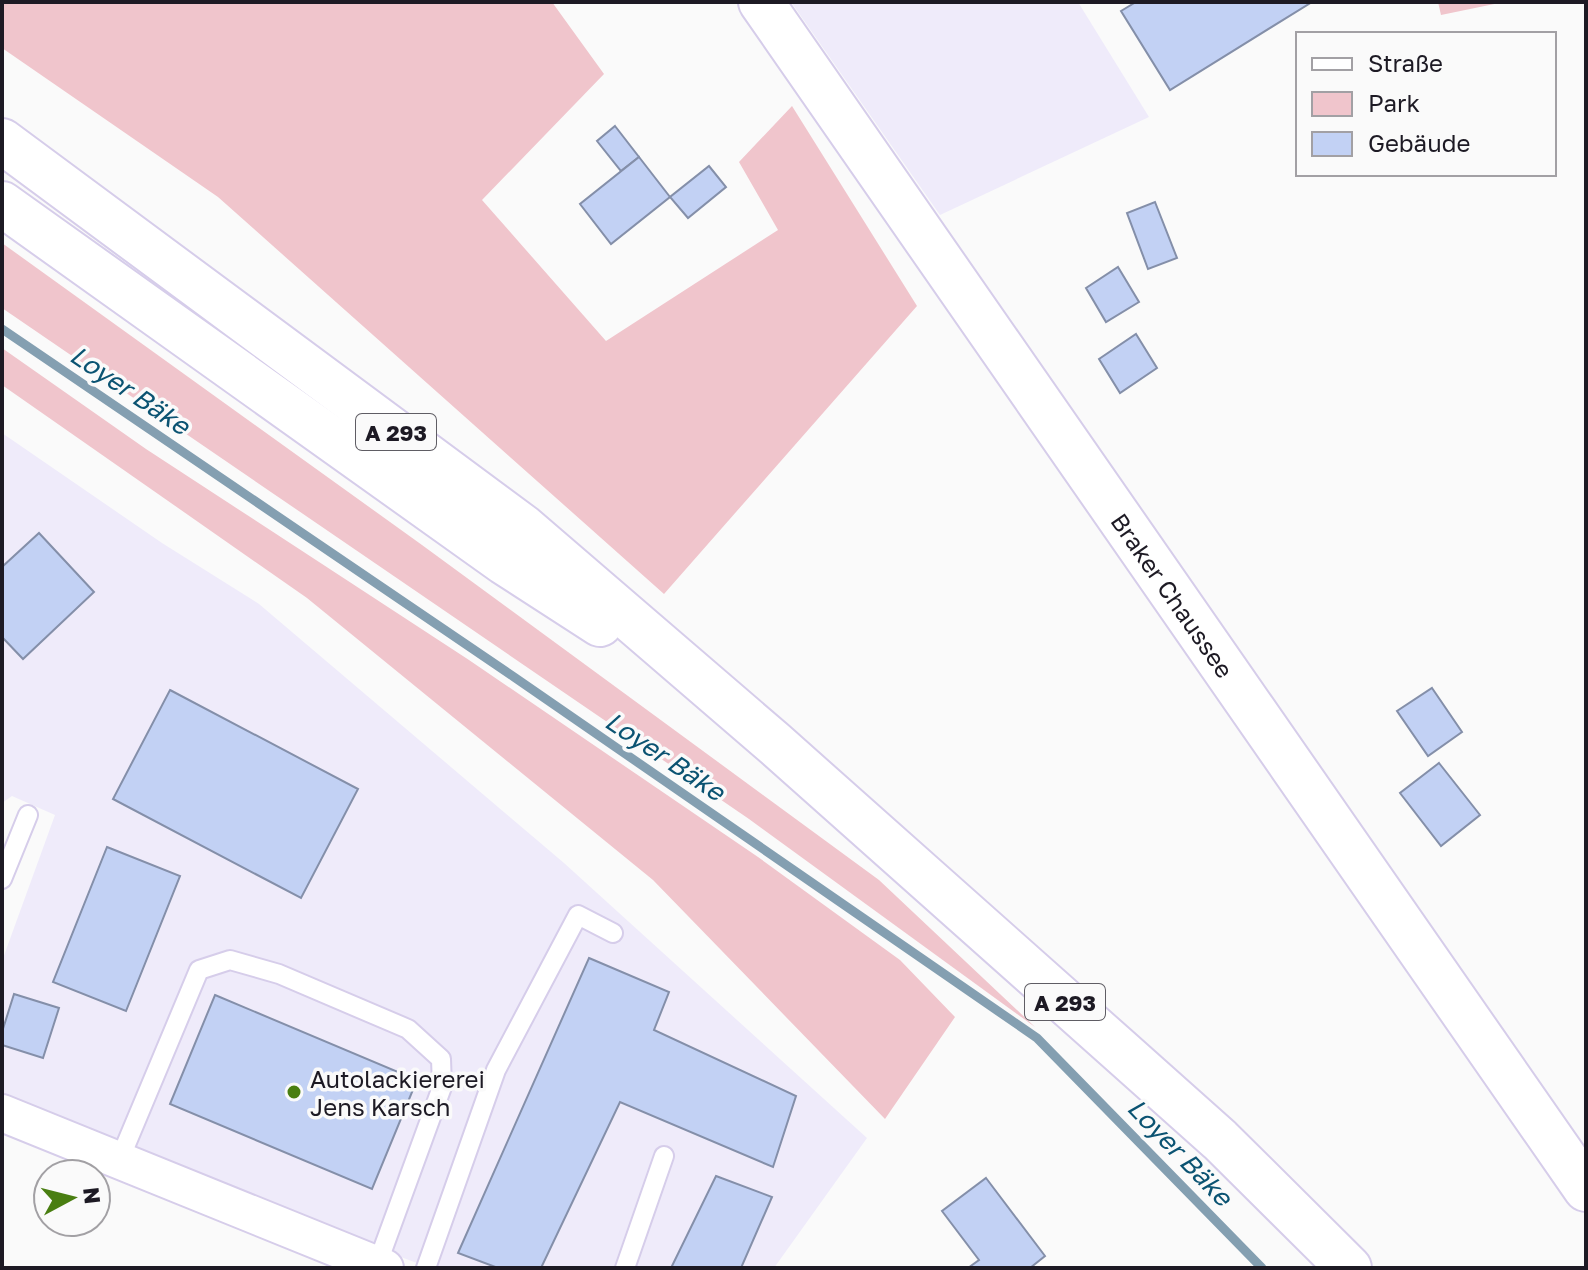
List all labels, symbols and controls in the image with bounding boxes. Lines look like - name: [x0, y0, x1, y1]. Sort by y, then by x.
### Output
- legend: [1296, 32, 1556, 176]
- text: Straße: [1368, 48, 1443, 77]
- text: Park: [1368, 88, 1420, 117]
- text: Gebäude: [1368, 128, 1470, 157]
- water label: Loyer Bäke: [65, 339, 197, 442]
- road number: A 293: [356, 414, 436, 450]
- street label: Braker Chaussee: [1106, 507, 1240, 683]
- water label: Loyer Bäke: [600, 705, 732, 808]
- road number: A 293: [1025, 984, 1105, 1020]
- place label: Autolackiererei Jens Karsch: [310, 1064, 485, 1121]
- marker: Autolackiererei Jens Karsch: [285, 1083, 303, 1101]
- water label: Loyer Bäke: [1121, 1092, 1240, 1213]
- north arrow: [32, 1158, 112, 1238]
- text: N: [78, 1186, 107, 1205]

